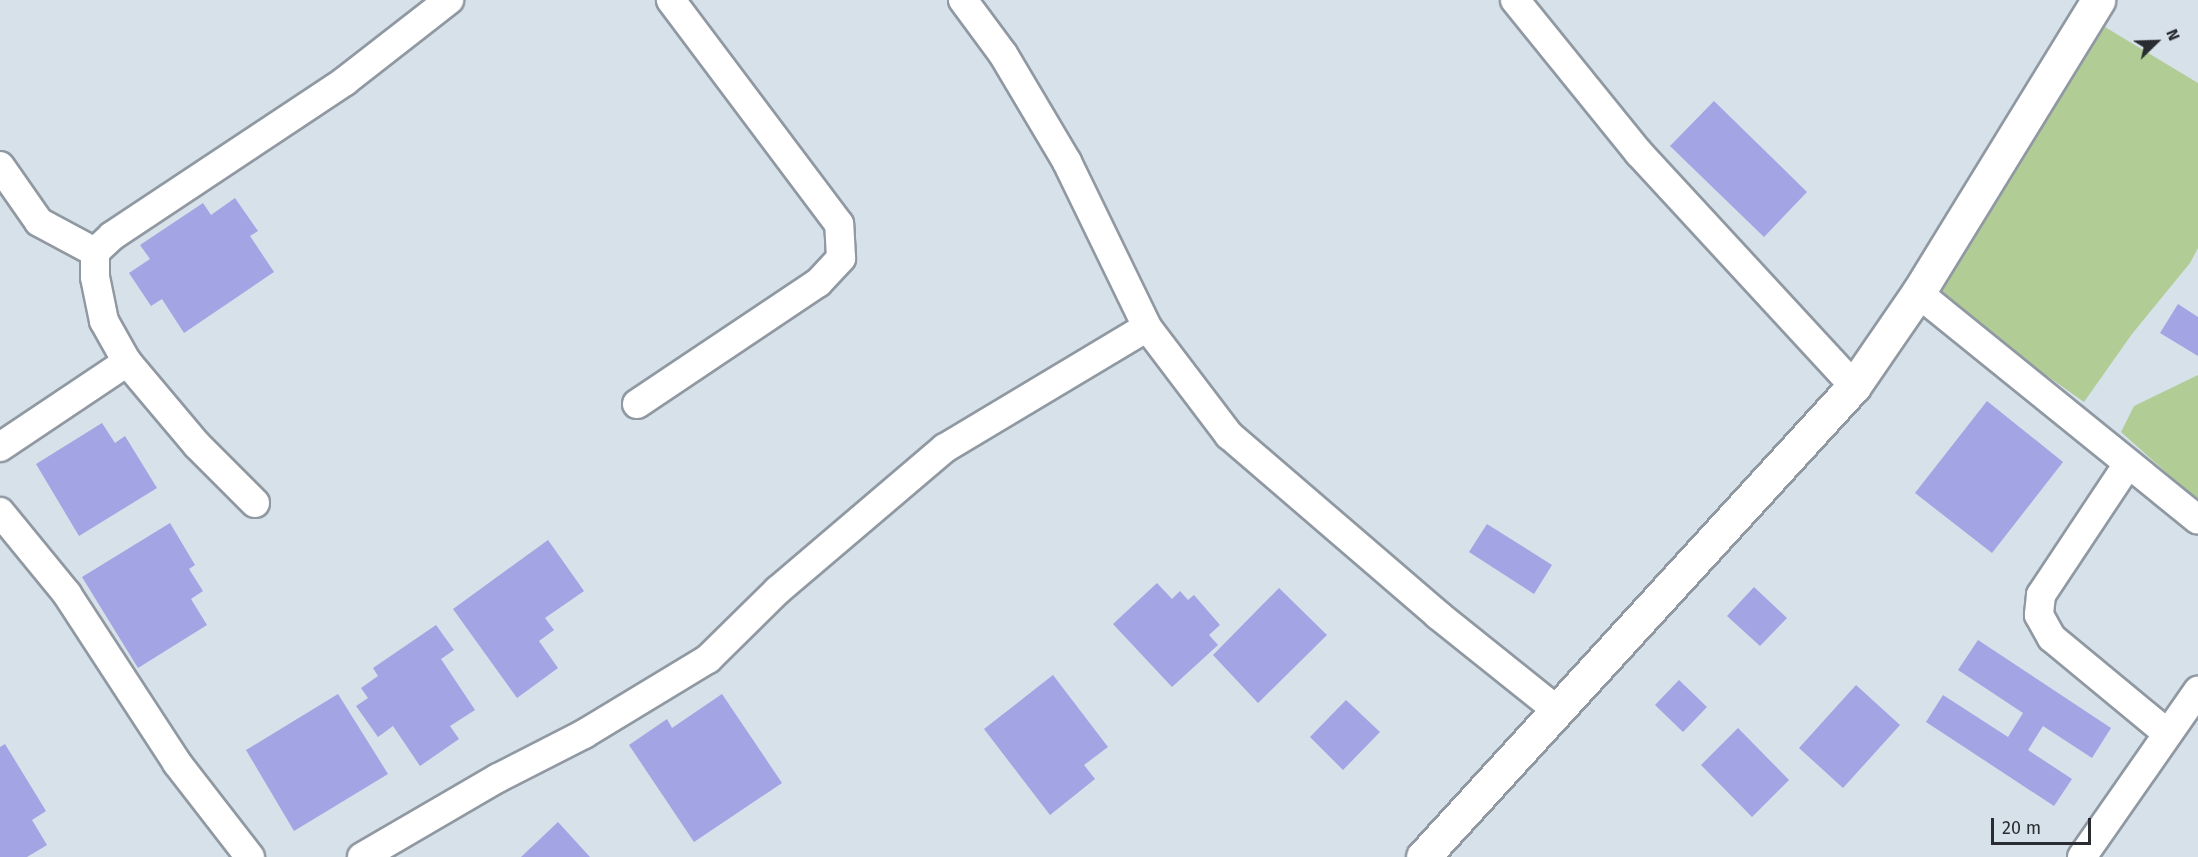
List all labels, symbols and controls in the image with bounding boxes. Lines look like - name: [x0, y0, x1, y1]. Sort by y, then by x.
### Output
- north arrow: [2126, 12, 2186, 72]
- text: N: [2162, 26, 2184, 43]
- scale bar: [1994, 806, 2094, 844]
- text: 20 m: [2002, 817, 2041, 839]

